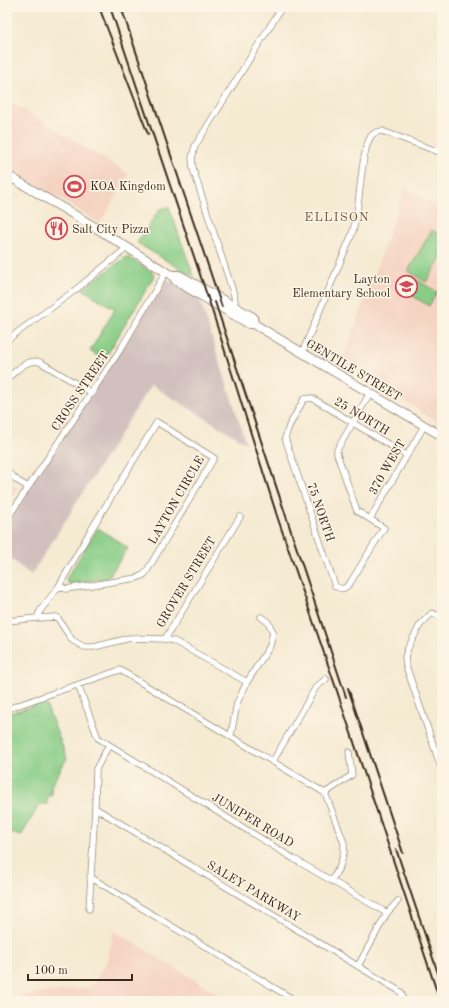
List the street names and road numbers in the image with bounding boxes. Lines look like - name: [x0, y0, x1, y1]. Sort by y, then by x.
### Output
- street label: GENTILE STREET: [304, 338, 403, 404]
- street label: CROSS STREET: [50, 350, 112, 433]
- street label: 25 NORTH: [332, 395, 391, 438]
- street label: 370 WEST: [367, 438, 408, 497]
- street label: LAYTON CIRCLE: [147, 454, 207, 547]
- street label: 75 NORTH: [304, 481, 337, 543]
- street label: GROVER STREET: [155, 535, 219, 630]
- street label: JUNIPER ROAD: [210, 792, 295, 850]
- street label: SALEY PARKWAY: [205, 859, 302, 925]

